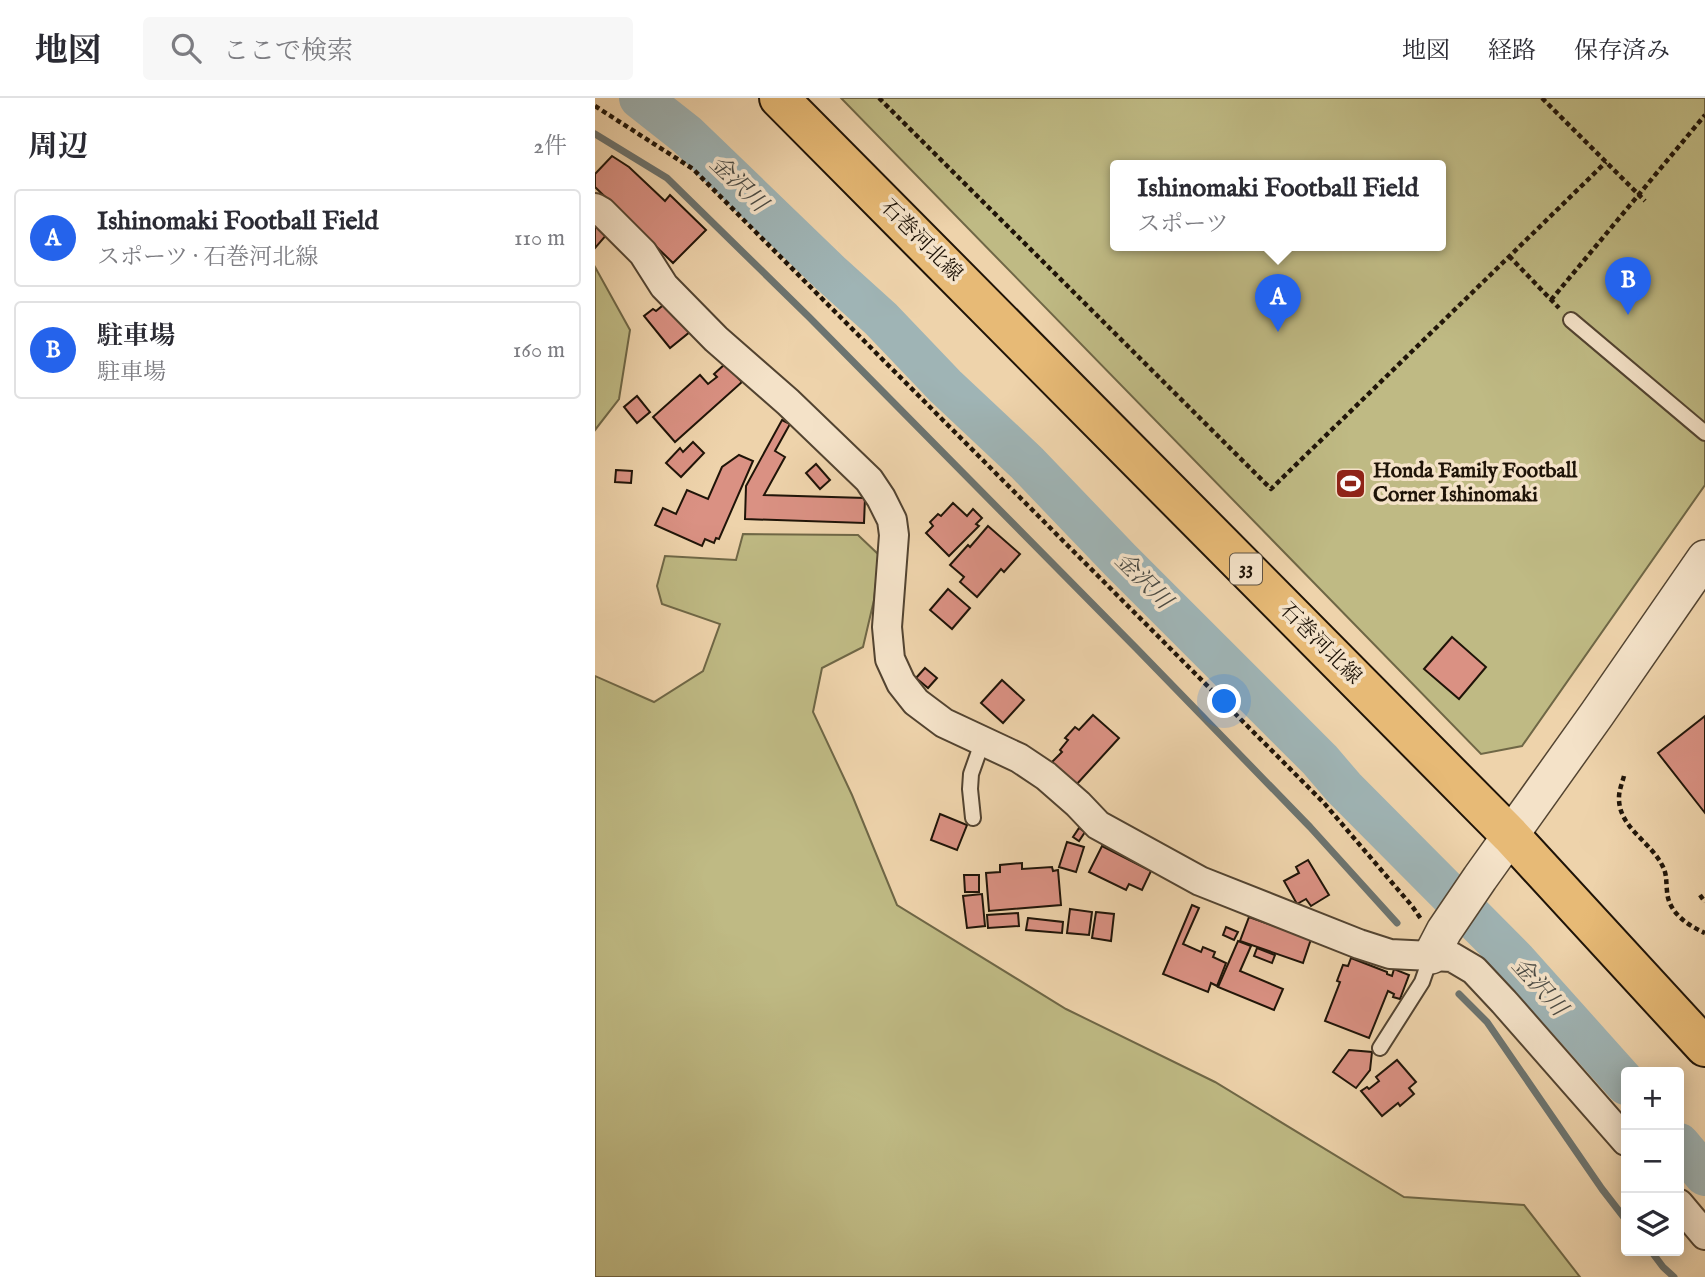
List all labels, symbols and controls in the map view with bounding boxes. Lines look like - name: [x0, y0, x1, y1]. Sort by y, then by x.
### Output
- search box: [143, 17, 633, 80]
- icon: search: [167, 29, 205, 67]
- text: 地図: [35, 31, 101, 73]
- text: ここで検索: [223, 35, 353, 68]
- text: 地図: [1402, 36, 1450, 67]
- text: 経路: [1488, 36, 1536, 67]
- text: 保存済み: [1574, 36, 1670, 67]
- text: 周辺: [28, 129, 88, 167]
- text: 2件: [533, 132, 567, 161]
- water label: 金沢川: [703, 150, 775, 220]
- popup: [1110, 160, 1446, 251]
- text: Ishinomaki Football Field: [1137, 172, 1419, 205]
- street label: 石巻河北線: [874, 194, 968, 288]
- text: Ishinomaki Football Field: [97, 205, 378, 238]
- text: スポーツ: [1137, 210, 1228, 239]
- text: A: [45, 224, 61, 253]
- text: 110 m: [514, 224, 565, 253]
- text: スポーツ · 石巻河北線: [97, 243, 318, 272]
- pin: B: [1605, 257, 1651, 315]
- pin: A: [1255, 274, 1301, 332]
- text: 駐車場: [97, 320, 175, 353]
- text: B: [45, 336, 61, 365]
- text: 160 m: [513, 336, 565, 365]
- text: 駐車場: [97, 358, 166, 387]
- place label: Honda Family Football Corner Ishinomaki: [1373, 458, 1578, 509]
- sports icon: Honda Family Football Corner Ishinomaki: [1333, 466, 1367, 500]
- water label: 金沢川: [1108, 546, 1180, 618]
- road number: 33: [1230, 554, 1262, 584]
- street label: 石巻河北線: [1273, 597, 1367, 691]
- your location: [1207, 684, 1241, 718]
- water label: 金沢川: [1505, 952, 1575, 1025]
- map controls: [1621, 1067, 1684, 1256]
- button: +: [1621, 1067, 1684, 1130]
- button: −: [1621, 1130, 1684, 1193]
- button: layers: [1621, 1193, 1684, 1256]

